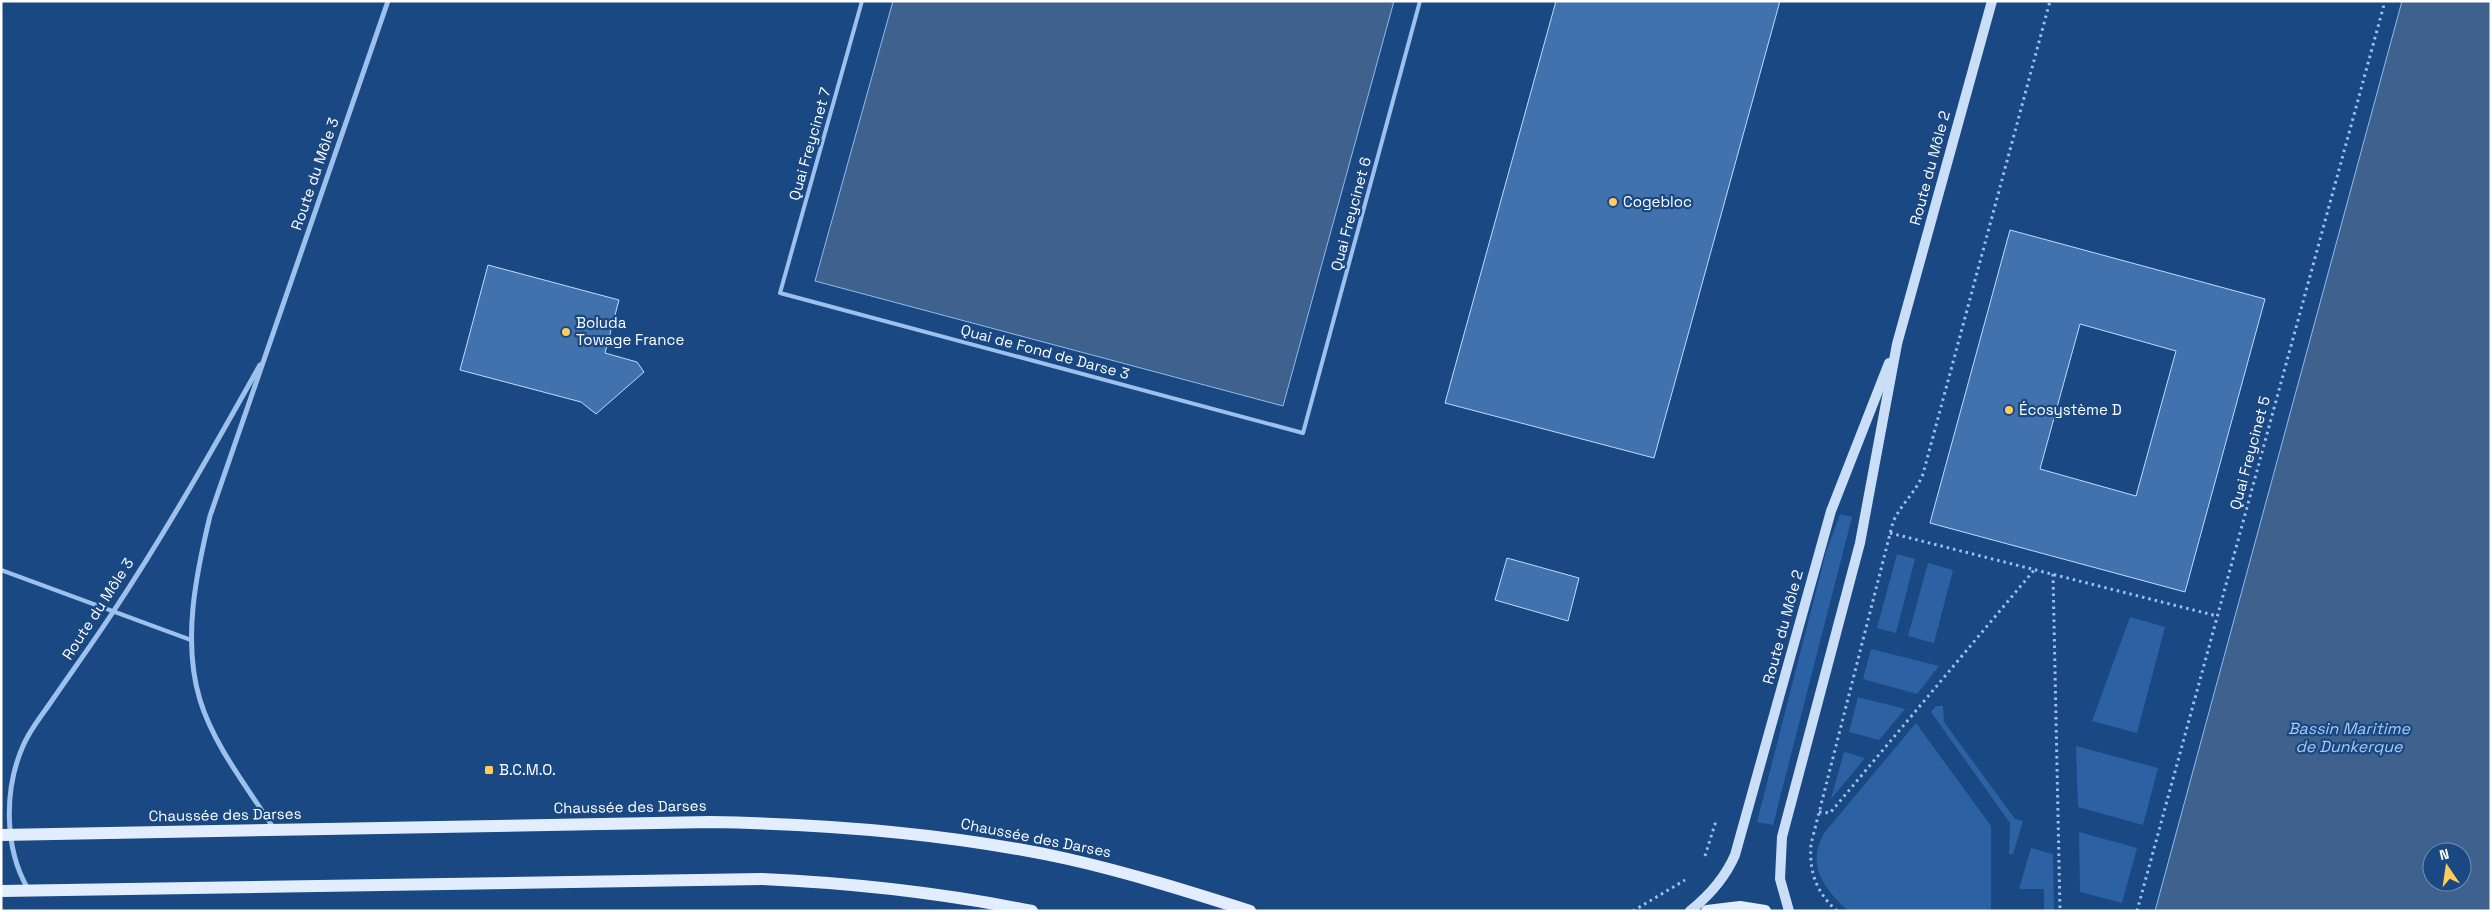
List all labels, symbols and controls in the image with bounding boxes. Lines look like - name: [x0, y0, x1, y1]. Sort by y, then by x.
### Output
- street label: Quai Freycinet 7: [784, 85, 835, 203]
- street label: Route du Môle 2: [1905, 109, 1954, 227]
- street label: Route du Môle 3: [286, 115, 343, 233]
- street label: Quai Freycinet 6: [1326, 155, 1375, 273]
- place label: Cogebloc: [1623, 192, 1692, 211]
- marker: Cogebloc: [1607, 196, 1619, 208]
- place label: Boluda Towage France: [576, 313, 684, 349]
- street label: Quai de Fond de Darse 3: [959, 320, 1132, 383]
- marker: Boluda Towage France: [560, 326, 572, 338]
- street label: Quai Freycinet 5: [2225, 394, 2274, 512]
- place label: Écosystème D: [2019, 400, 2122, 419]
- marker: Écosystème D: [2003, 404, 2015, 416]
- street label: Route du Môle 3: [58, 554, 138, 663]
- street label: Route du Môle 2: [1758, 568, 1807, 686]
- water label: Bassin Maritime de Dunkerque: [2288, 718, 2410, 757]
- place label: B.C.M.O.: [499, 760, 556, 779]
- marker: B.C.M.O.: [483, 764, 495, 776]
- street label: Chaussée des Darses: [553, 796, 707, 817]
- street label: Chaussée des Darses: [148, 804, 302, 825]
- street label: Chaussée des Darses: [959, 814, 1113, 861]
- north arrow: [2422, 842, 2472, 892]
- text: N: [2437, 845, 2451, 864]

